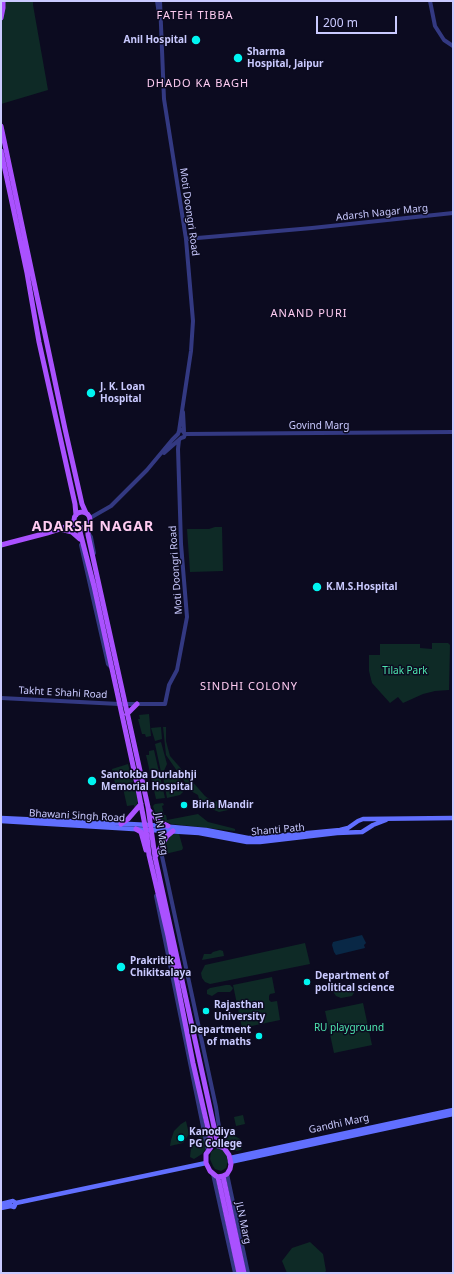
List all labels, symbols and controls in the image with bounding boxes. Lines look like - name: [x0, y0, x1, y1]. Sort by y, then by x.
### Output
- scale bar: [318, 8, 399, 34]
- district label: FATEH TIBBA: [156, 9, 234, 23]
- text: 200 m: [323, 14, 358, 31]
- place label: Anil Hospital: [123, 34, 187, 46]
- marker: Anil Hospital: [190, 34, 202, 46]
- place label: Sharma Hospital, Jaipur: [247, 46, 324, 70]
- marker: Sharma Hospital, Jaipur: [232, 52, 244, 64]
- district label: DHADO KA BAGH: [147, 77, 249, 91]
- street label: Moti Doongri Road: [177, 167, 201, 257]
- street label: Adarsh Nagar Marg: [335, 202, 429, 224]
- district label: ANAND PURI: [271, 307, 347, 321]
- place label: J. K. Loan Hospital: [100, 381, 145, 404]
- marker: J. K. Loan Hospital: [85, 387, 97, 399]
- street label: Govind Marg: [289, 420, 349, 432]
- district label: ADARSH NAGAR: [32, 519, 154, 535]
- street label: Moti Doongri Road: [167, 525, 185, 615]
- marker: K.M.S.Hospital: [311, 581, 323, 593]
- place label: K.M.S.Hospital: [326, 581, 398, 593]
- park label: Tilak Park: [382, 665, 428, 677]
- district label: SINDHI COLONY: [200, 680, 298, 694]
- street label: Takht E Shahi Road: [18, 685, 108, 701]
- place label: Santokba Durlabhji Memorial Hospital: [101, 769, 197, 792]
- marker: Santokba Durlabhji Memorial Hospital: [86, 775, 98, 787]
- place label: Birla Mandir: [192, 799, 253, 811]
- marker: Birla Mandir: [179, 800, 189, 810]
- street label: Bhawani Singh Road: [29, 807, 125, 825]
- street label: JLN Marg: [152, 812, 170, 856]
- street label: Shanti Path: [251, 822, 305, 838]
- place label: Prakritik Chikitsalaya: [130, 955, 191, 978]
- marker: Prakritik Chikitsalaya: [115, 961, 127, 973]
- place label: Department of political science: [315, 970, 394, 994]
- marker: Department of political science: [302, 977, 312, 987]
- place label: Rajasthan University: [214, 999, 265, 1022]
- marker: Rajasthan University: [201, 1006, 211, 1016]
- park label: RU playground: [314, 1022, 384, 1034]
- place label: Department of maths: [190, 1024, 251, 1048]
- marker: Department of maths: [254, 1031, 264, 1041]
- street label: Gandhi Marg: [308, 1112, 370, 1136]
- place label: Kanodiya PG College: [189, 1126, 242, 1150]
- marker: Kanodiya PG College: [176, 1133, 186, 1143]
- street label: JLN Marg: [233, 1201, 253, 1245]

